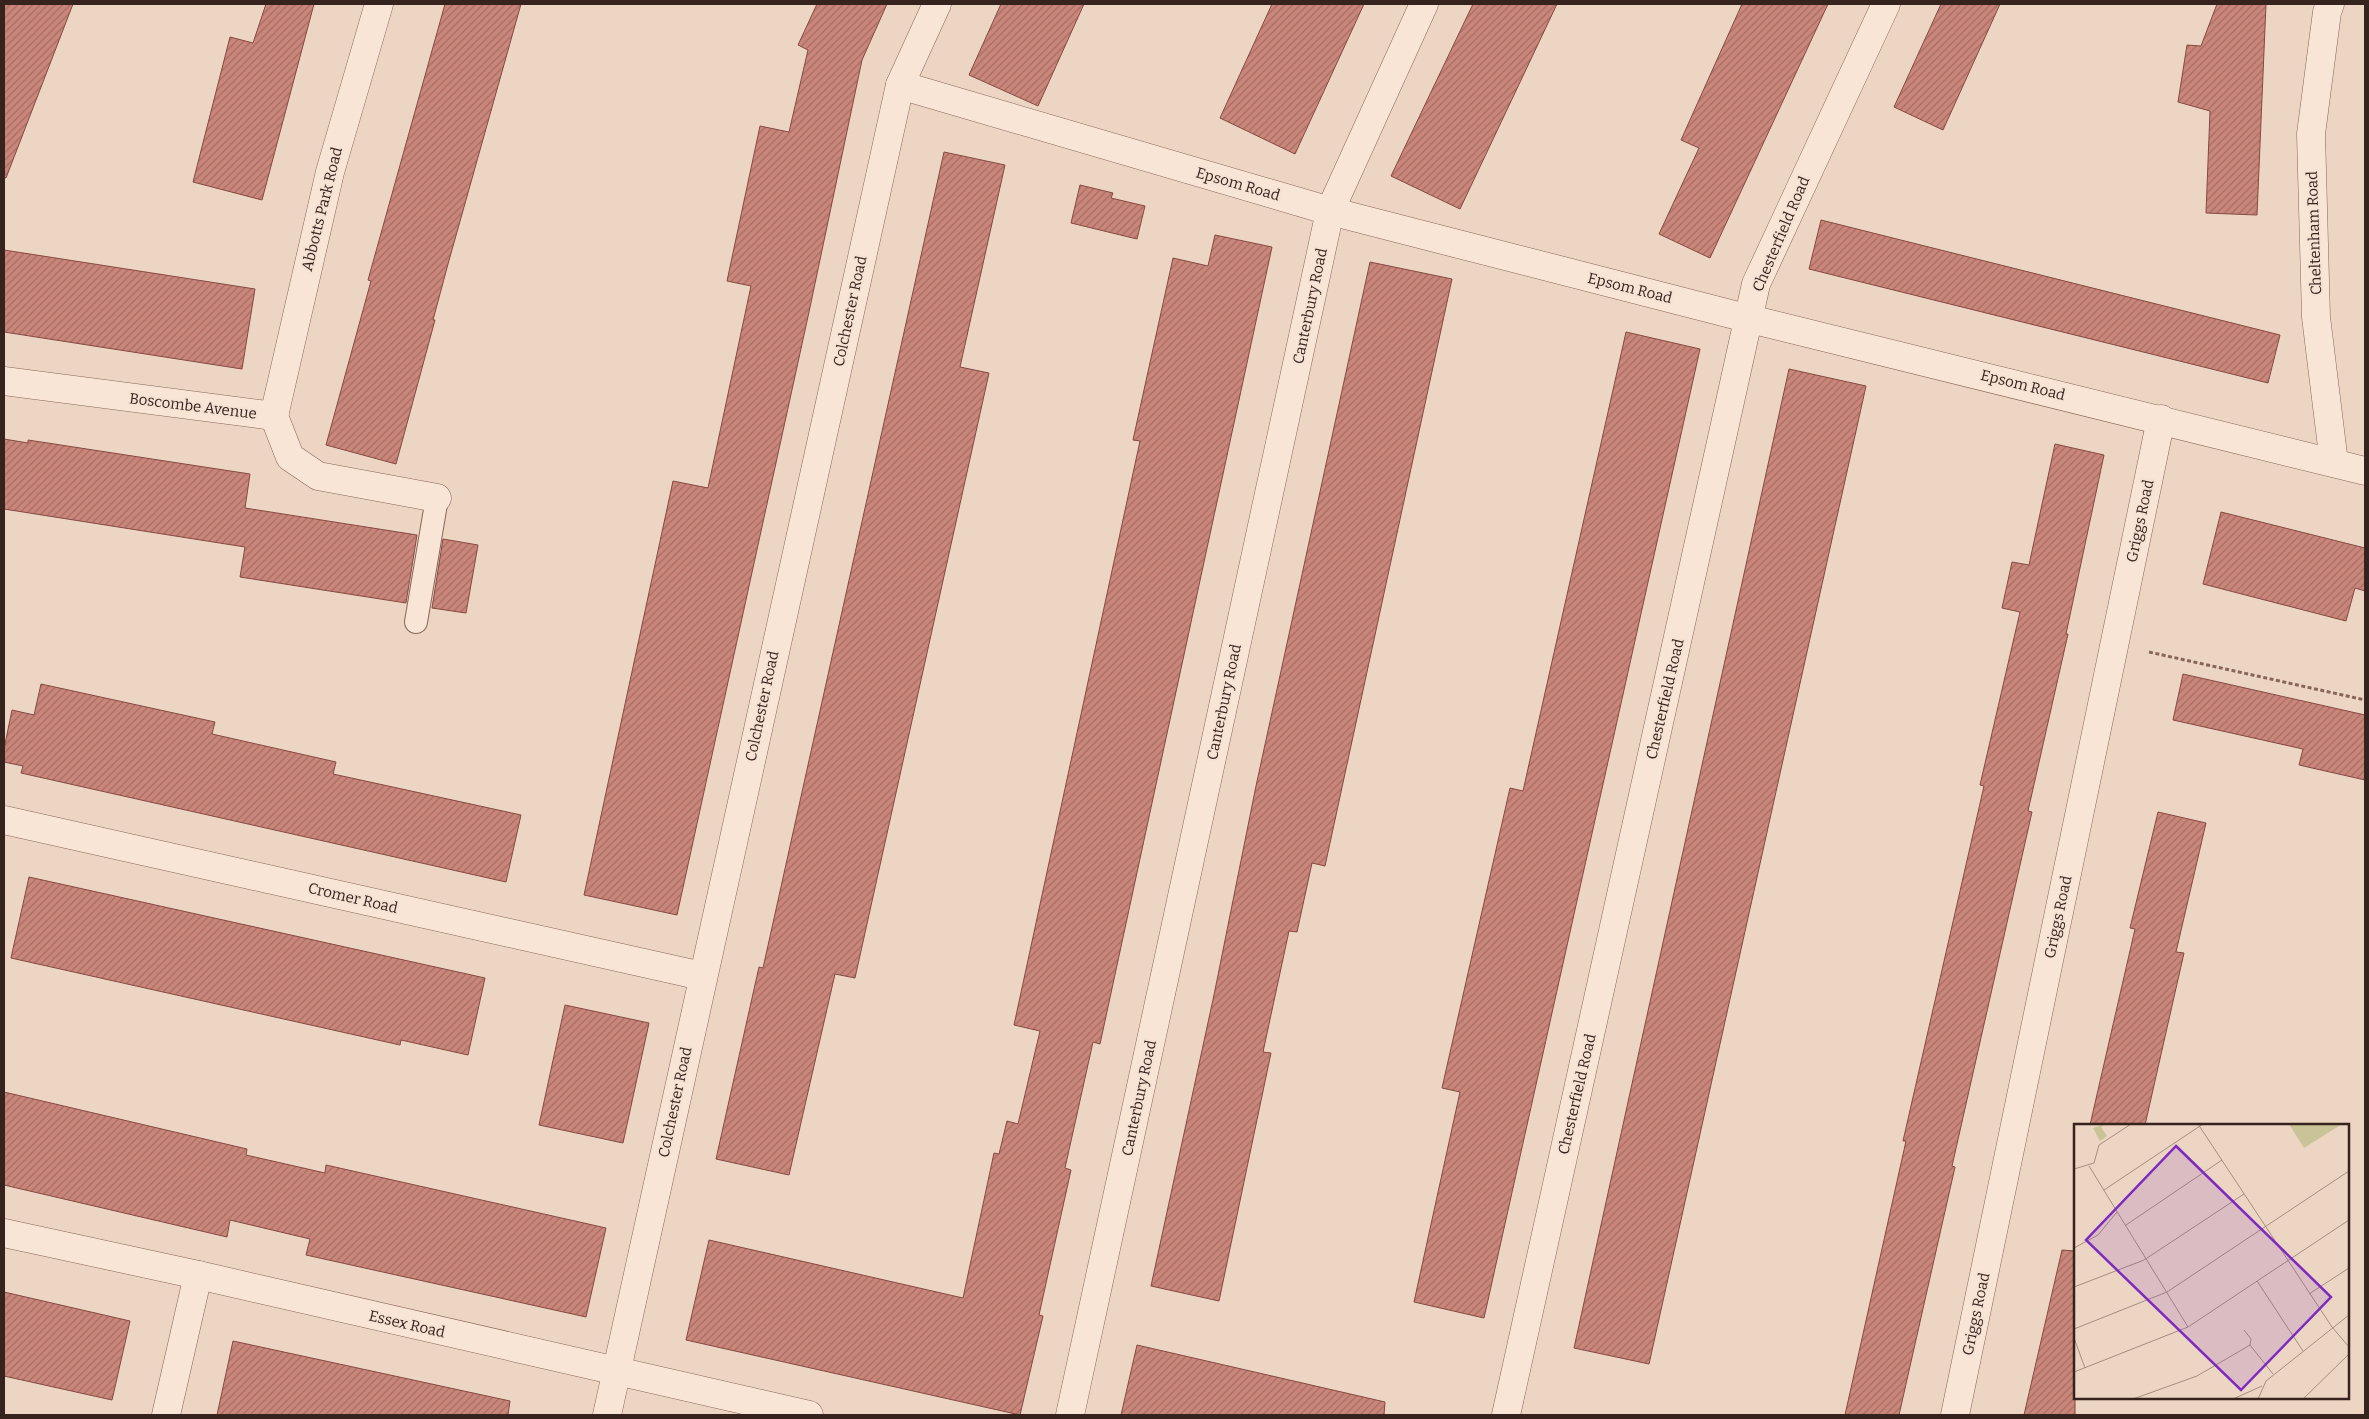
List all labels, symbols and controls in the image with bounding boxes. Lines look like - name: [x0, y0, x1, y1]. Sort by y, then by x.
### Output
- street label: Abbotts Park Road: [298, 145, 346, 273]
- street label: Epsom Road: [1194, 163, 1282, 205]
- street label: Cheltenham Road: [2303, 171, 2325, 295]
- street label: Chesterfield Road: [1749, 174, 1813, 294]
- street label: Canterbury Road: [1289, 246, 1331, 366]
- street label: Colchester Road: [829, 254, 871, 368]
- street label: Epsom Road: [1586, 269, 1674, 307]
- street label: Epsom Road: [1979, 366, 2067, 404]
- street label: Boscombe Avenue: [128, 389, 258, 423]
- street label: Griggs Road: [2122, 478, 2158, 564]
- street label: Chesterfield Road: [1642, 637, 1688, 761]
- street label: Canterbury Road: [1203, 642, 1245, 762]
- street label: Colchester Road: [741, 649, 783, 763]
- street label: Griggs Road: [2040, 874, 2076, 960]
- street label: Cromer Road: [306, 879, 400, 917]
- street label: Chesterfield Road: [1554, 1032, 1600, 1156]
- street label: Canterbury Road: [1118, 1038, 1160, 1158]
- street label: Colchester Road: [654, 1045, 696, 1159]
- inset map: [2074, 1124, 2349, 1399]
- street label: Griggs Road: [1958, 1271, 1994, 1357]
- street label: Essex Road: [367, 1306, 447, 1342]

